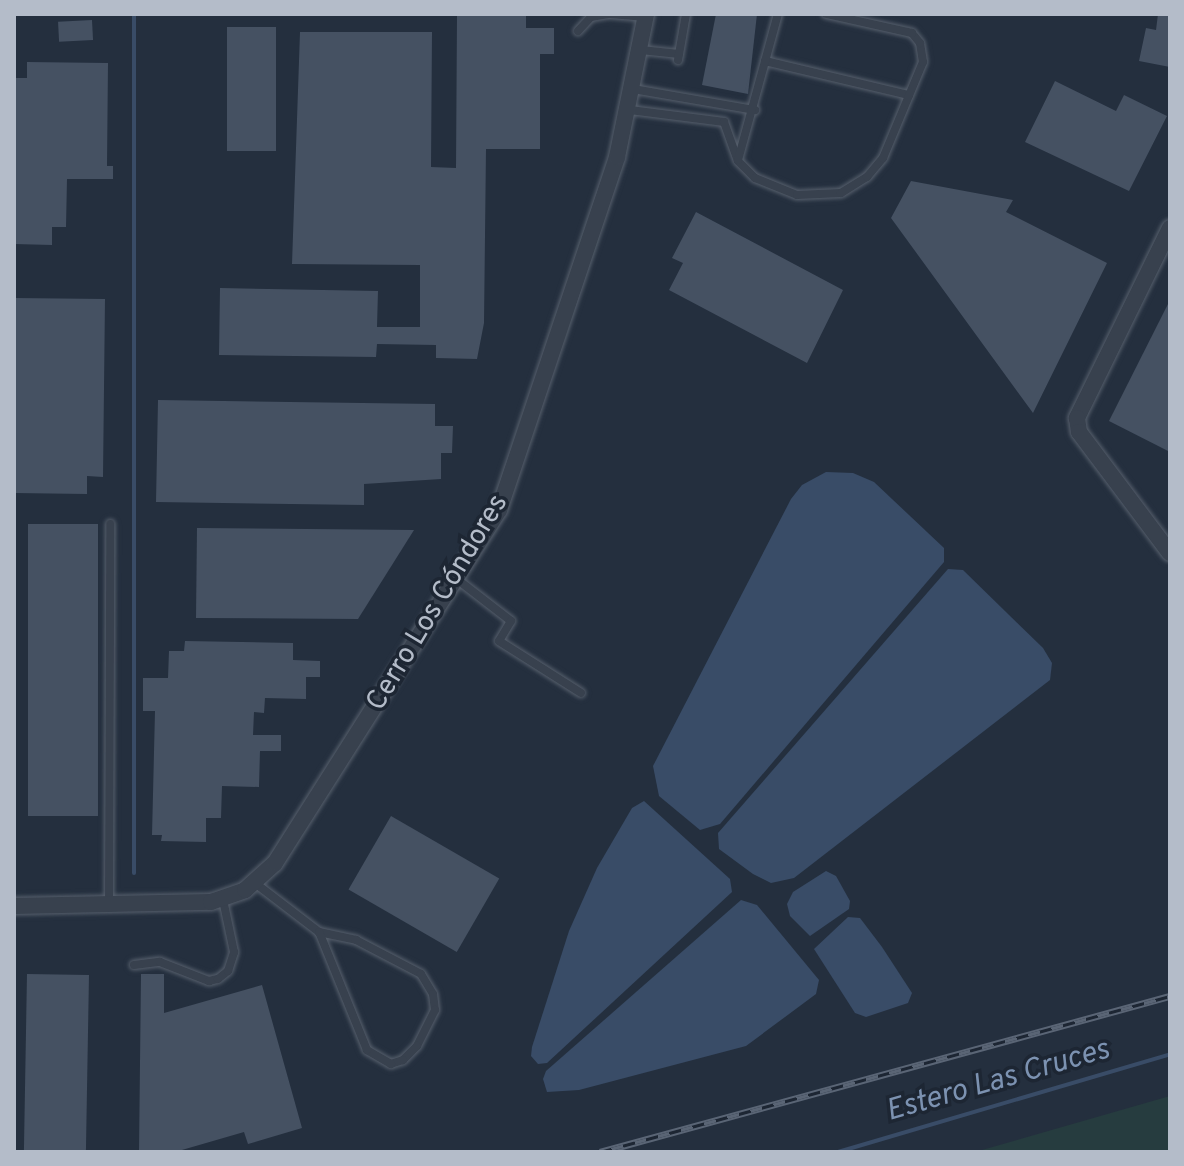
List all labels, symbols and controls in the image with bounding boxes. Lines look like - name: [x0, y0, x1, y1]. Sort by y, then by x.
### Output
- street label: Cerro Los Cóndores: [360, 489, 516, 717]
- water label: Estero Las Cruces: [882, 1033, 1114, 1131]

